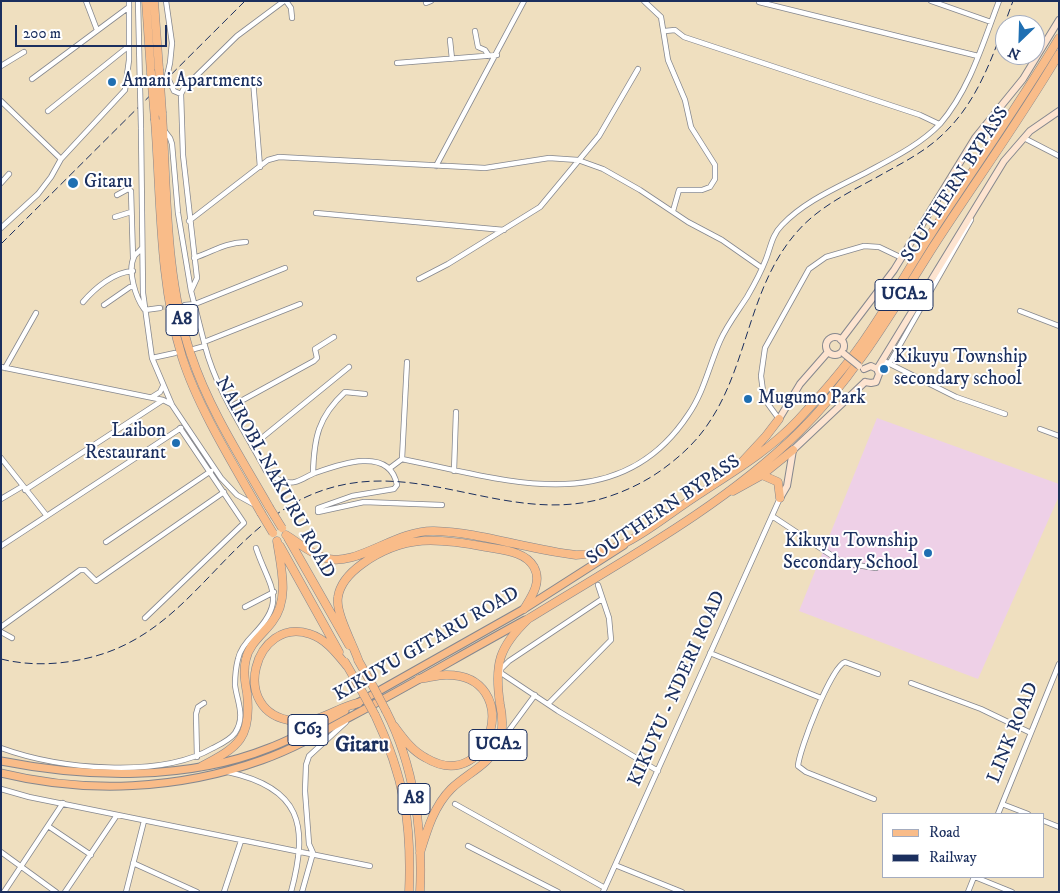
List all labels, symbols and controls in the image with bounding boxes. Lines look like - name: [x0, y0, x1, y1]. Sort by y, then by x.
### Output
- scale bar: [18, 15, 170, 47]
- north arrow: [995, 15, 1045, 65]
- text: 200 m: [23, 24, 61, 43]
- text: N: [1005, 42, 1023, 63]
- place label: Amani Apartments: [122, 71, 263, 93]
- marker: Amani Apartments: [106, 76, 118, 88]
- street label: SOUTHERN BYPASS: [897, 103, 1015, 267]
- place label: Gitaru: [84, 172, 133, 194]
- marker: Gitaru: [66, 176, 80, 190]
- road number: UCA2: [875, 280, 933, 310]
- road number: A8: [166, 304, 198, 336]
- place label: Kikuyu Township secondary school: [894, 347, 1027, 391]
- marker: Kikuyu Township secondary school: [878, 363, 890, 375]
- street label: NAIROBI-NAKURU ROAD: [209, 373, 339, 583]
- place label: Mugumo Park: [758, 388, 866, 410]
- marker: Mugumo Park: [742, 393, 754, 405]
- place label: Laibon Restaurant: [85, 421, 166, 465]
- marker: Laibon Restaurant: [170, 437, 182, 449]
- street label: SOUTHERN BYPASS: [583, 451, 745, 571]
- place label: Kikuyu Township Secondary School: [783, 531, 918, 575]
- marker: Kikuyu Township Secondary School: [922, 547, 934, 559]
- street label: KIKUYU GITARU ROAD: [330, 583, 524, 707]
- street label: KIKUYU - NDERI ROAD: [625, 588, 731, 790]
- street label: LINK ROAD: [983, 679, 1045, 787]
- road number: C63: [288, 714, 328, 746]
- road number: UCA2: [469, 730, 527, 760]
- district label: Gitaru: [335, 734, 389, 760]
- road number: A8: [398, 784, 430, 814]
- legend: [882, 813, 1045, 878]
- text: Road: [929, 823, 960, 842]
- text: Railway: [929, 848, 977, 867]

